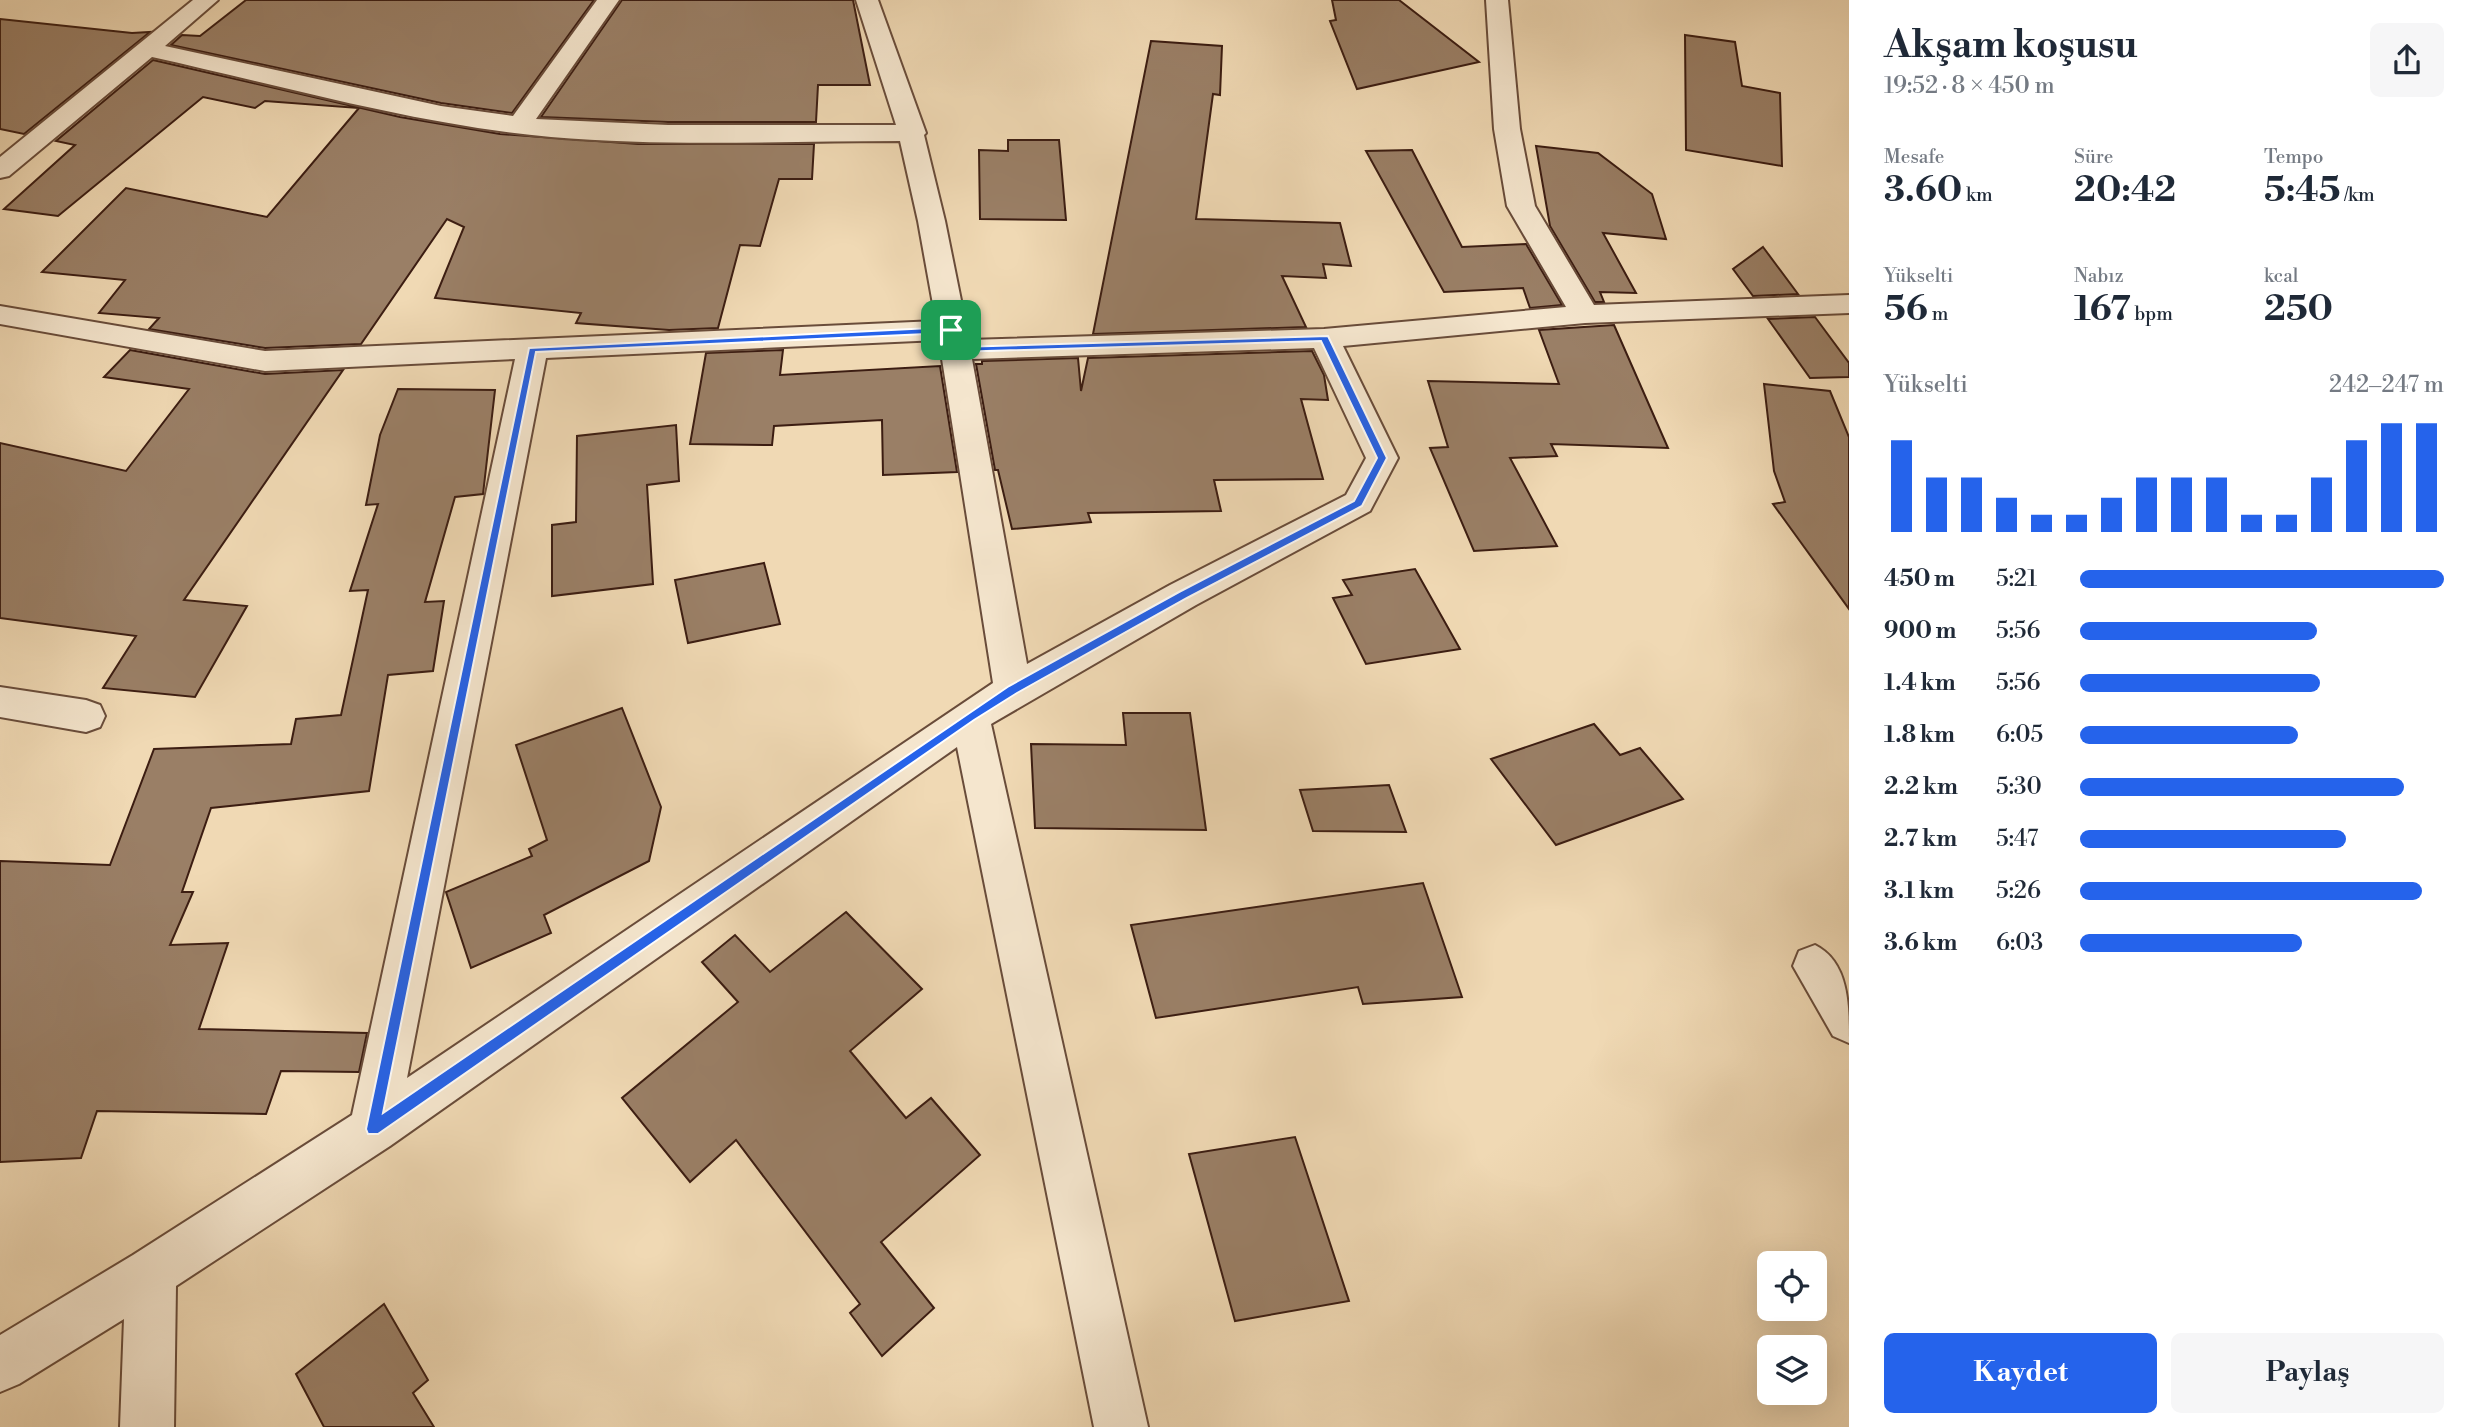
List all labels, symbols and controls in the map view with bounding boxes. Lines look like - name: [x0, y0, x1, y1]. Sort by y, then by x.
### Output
- text: Akşam koşusu: [1884, 22, 2138, 69]
- button: share: [2370, 23, 2444, 97]
- text: 19:52 · 8 × 450 m: [1884, 72, 2055, 100]
- text: Mesafe: [1884, 145, 1944, 169]
- text: Süre: [2074, 145, 2113, 169]
- text: Tempo: [2264, 145, 2323, 169]
- text: 3.60: [1884, 169, 1962, 212]
- text: 20:42: [2074, 169, 2176, 212]
- text: 5:45: [2264, 169, 2340, 212]
- text: km: [1962, 183, 1993, 207]
- text: /km: [2340, 183, 2375, 207]
- text: Yükselti: [1884, 264, 1953, 288]
- text: Nabız: [2074, 264, 2124, 288]
- text: kcal: [2264, 264, 2298, 288]
- text: 56: [1884, 288, 1928, 331]
- text: 167: [2074, 288, 2131, 331]
- text: 250: [2264, 288, 2333, 331]
- pin: [921, 300, 981, 360]
- text: m: [1928, 302, 1948, 326]
- text: bpm: [2131, 302, 2173, 326]
- icon: arrive: [932, 311, 970, 349]
- text: Yükselti: [1884, 371, 1968, 399]
- text: 242–247 m: [2329, 371, 2444, 399]
- text: 450 m: [1884, 565, 1955, 593]
- text: 5:21: [1996, 565, 2037, 593]
- text: 900 m: [1884, 617, 1957, 645]
- text: 5:56: [1996, 617, 2040, 645]
- text: 1.4 km: [1884, 669, 1956, 697]
- text: 5:56: [1996, 669, 2040, 697]
- text: 1.8 km: [1884, 721, 1955, 749]
- text: 6:05: [1996, 721, 2043, 749]
- text: 2.2 km: [1884, 773, 1958, 801]
- text: 5:30: [1996, 773, 2042, 801]
- text: 2.7 km: [1884, 825, 1957, 853]
- text: 5:47: [1996, 825, 2038, 853]
- text: 3.1 km: [1884, 877, 1954, 905]
- text: 5:26: [1996, 877, 2041, 905]
- text: 3.6 km: [1884, 929, 1957, 957]
- text: 6:03: [1996, 929, 2043, 957]
- map controls: [1757, 1251, 1827, 1405]
- button: locate: [1757, 1251, 1827, 1321]
- button: Kaydet: [1884, 1333, 2157, 1413]
- button: Paylaş: [2171, 1333, 2444, 1413]
- button: layers: [1757, 1335, 1827, 1405]

